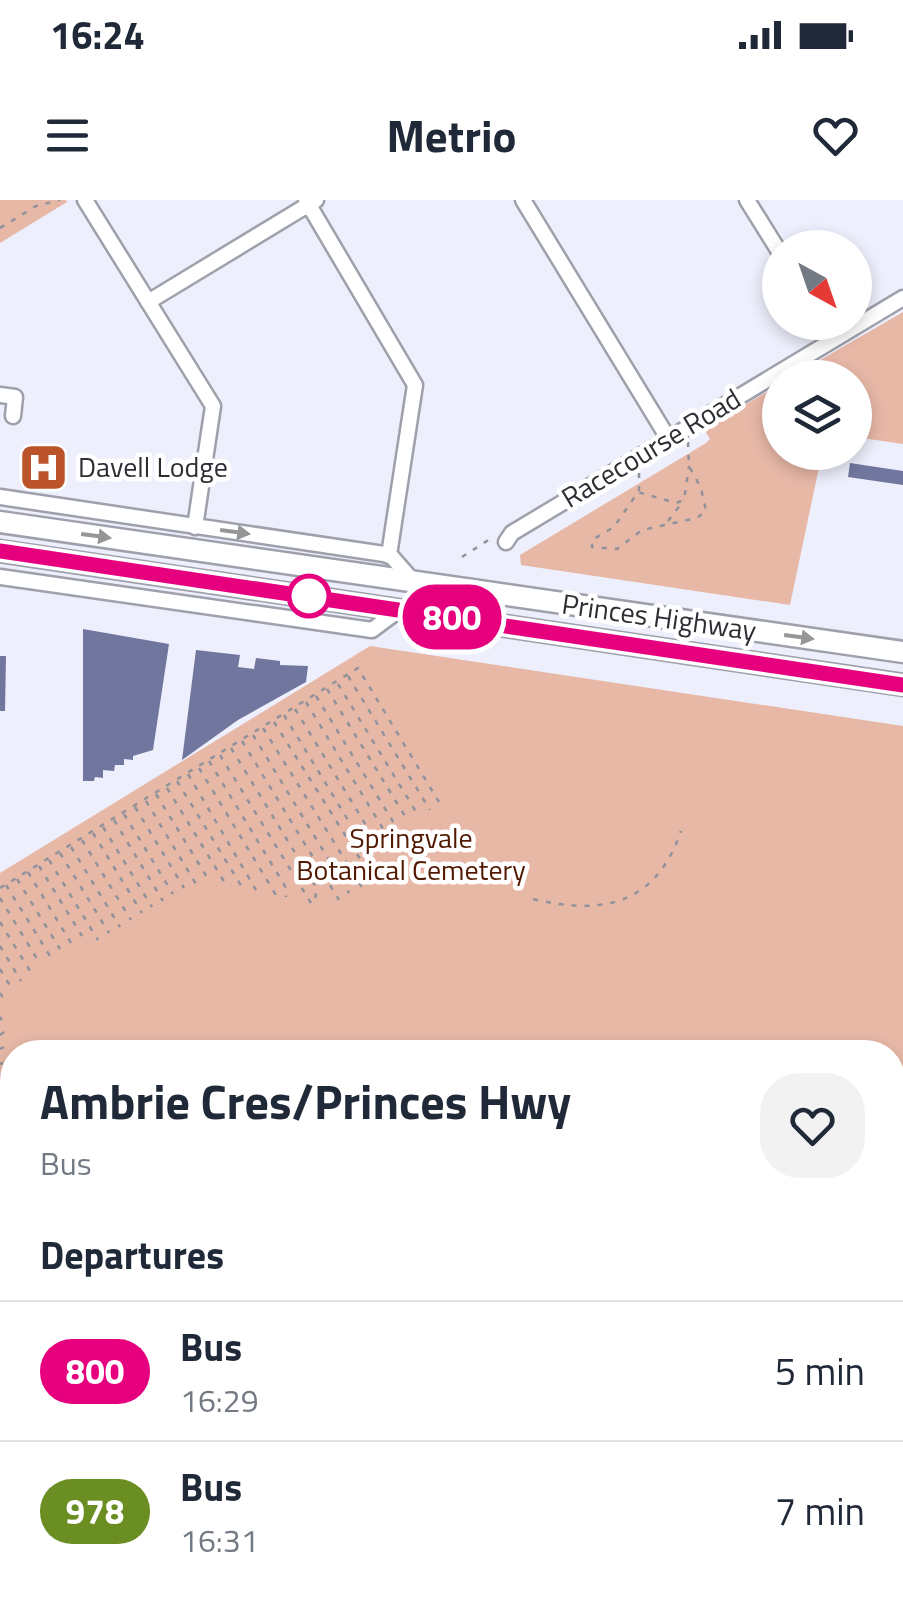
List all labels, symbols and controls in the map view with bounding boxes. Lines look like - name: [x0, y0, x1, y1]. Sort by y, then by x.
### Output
- text: 16:24: [50, 6, 145, 64]
- text: Metrio: [387, 101, 516, 169]
- icon: menu: [40, 108, 95, 163]
- icon: heart: [808, 108, 863, 163]
- north arrow: [762, 230, 872, 340]
- map controls: [762, 230, 872, 470]
- button: layers: [762, 360, 872, 470]
- street label: Racecourse Road: [553, 377, 749, 518]
- hospital icon: Davell Lodge: [17, 441, 69, 493]
- place label: Davell Lodge: [78, 445, 228, 488]
- one-way arrow: [220, 525, 251, 541]
- one-way arrow: [81, 529, 113, 545]
- unlabelled marker: [288, 575, 330, 617]
- street label: Princes Highway: [559, 582, 759, 651]
- line badge: 800: [394, 584, 510, 650]
- text: 800: [423, 590, 481, 644]
- one-way arrow: [784, 629, 816, 645]
- park label: Springvale Botanical Cemetery: [296, 816, 526, 891]
- text: Ambrie Cres/Princes Hwy: [40, 1065, 571, 1138]
- button: heart: [760, 1073, 865, 1178]
- text: Bus: [40, 1139, 92, 1187]
- text: Departures: [40, 1226, 224, 1284]
- text: Bus: [180, 1318, 242, 1376]
- text: 5 min: [775, 1342, 865, 1400]
- text: 800: [66, 1344, 124, 1398]
- text: 16:29: [180, 1376, 259, 1424]
- text: Bus: [180, 1458, 242, 1516]
- text: 7 min: [775, 1482, 865, 1540]
- text: 978: [66, 1484, 124, 1538]
- text: 16:31: [180, 1516, 259, 1564]

